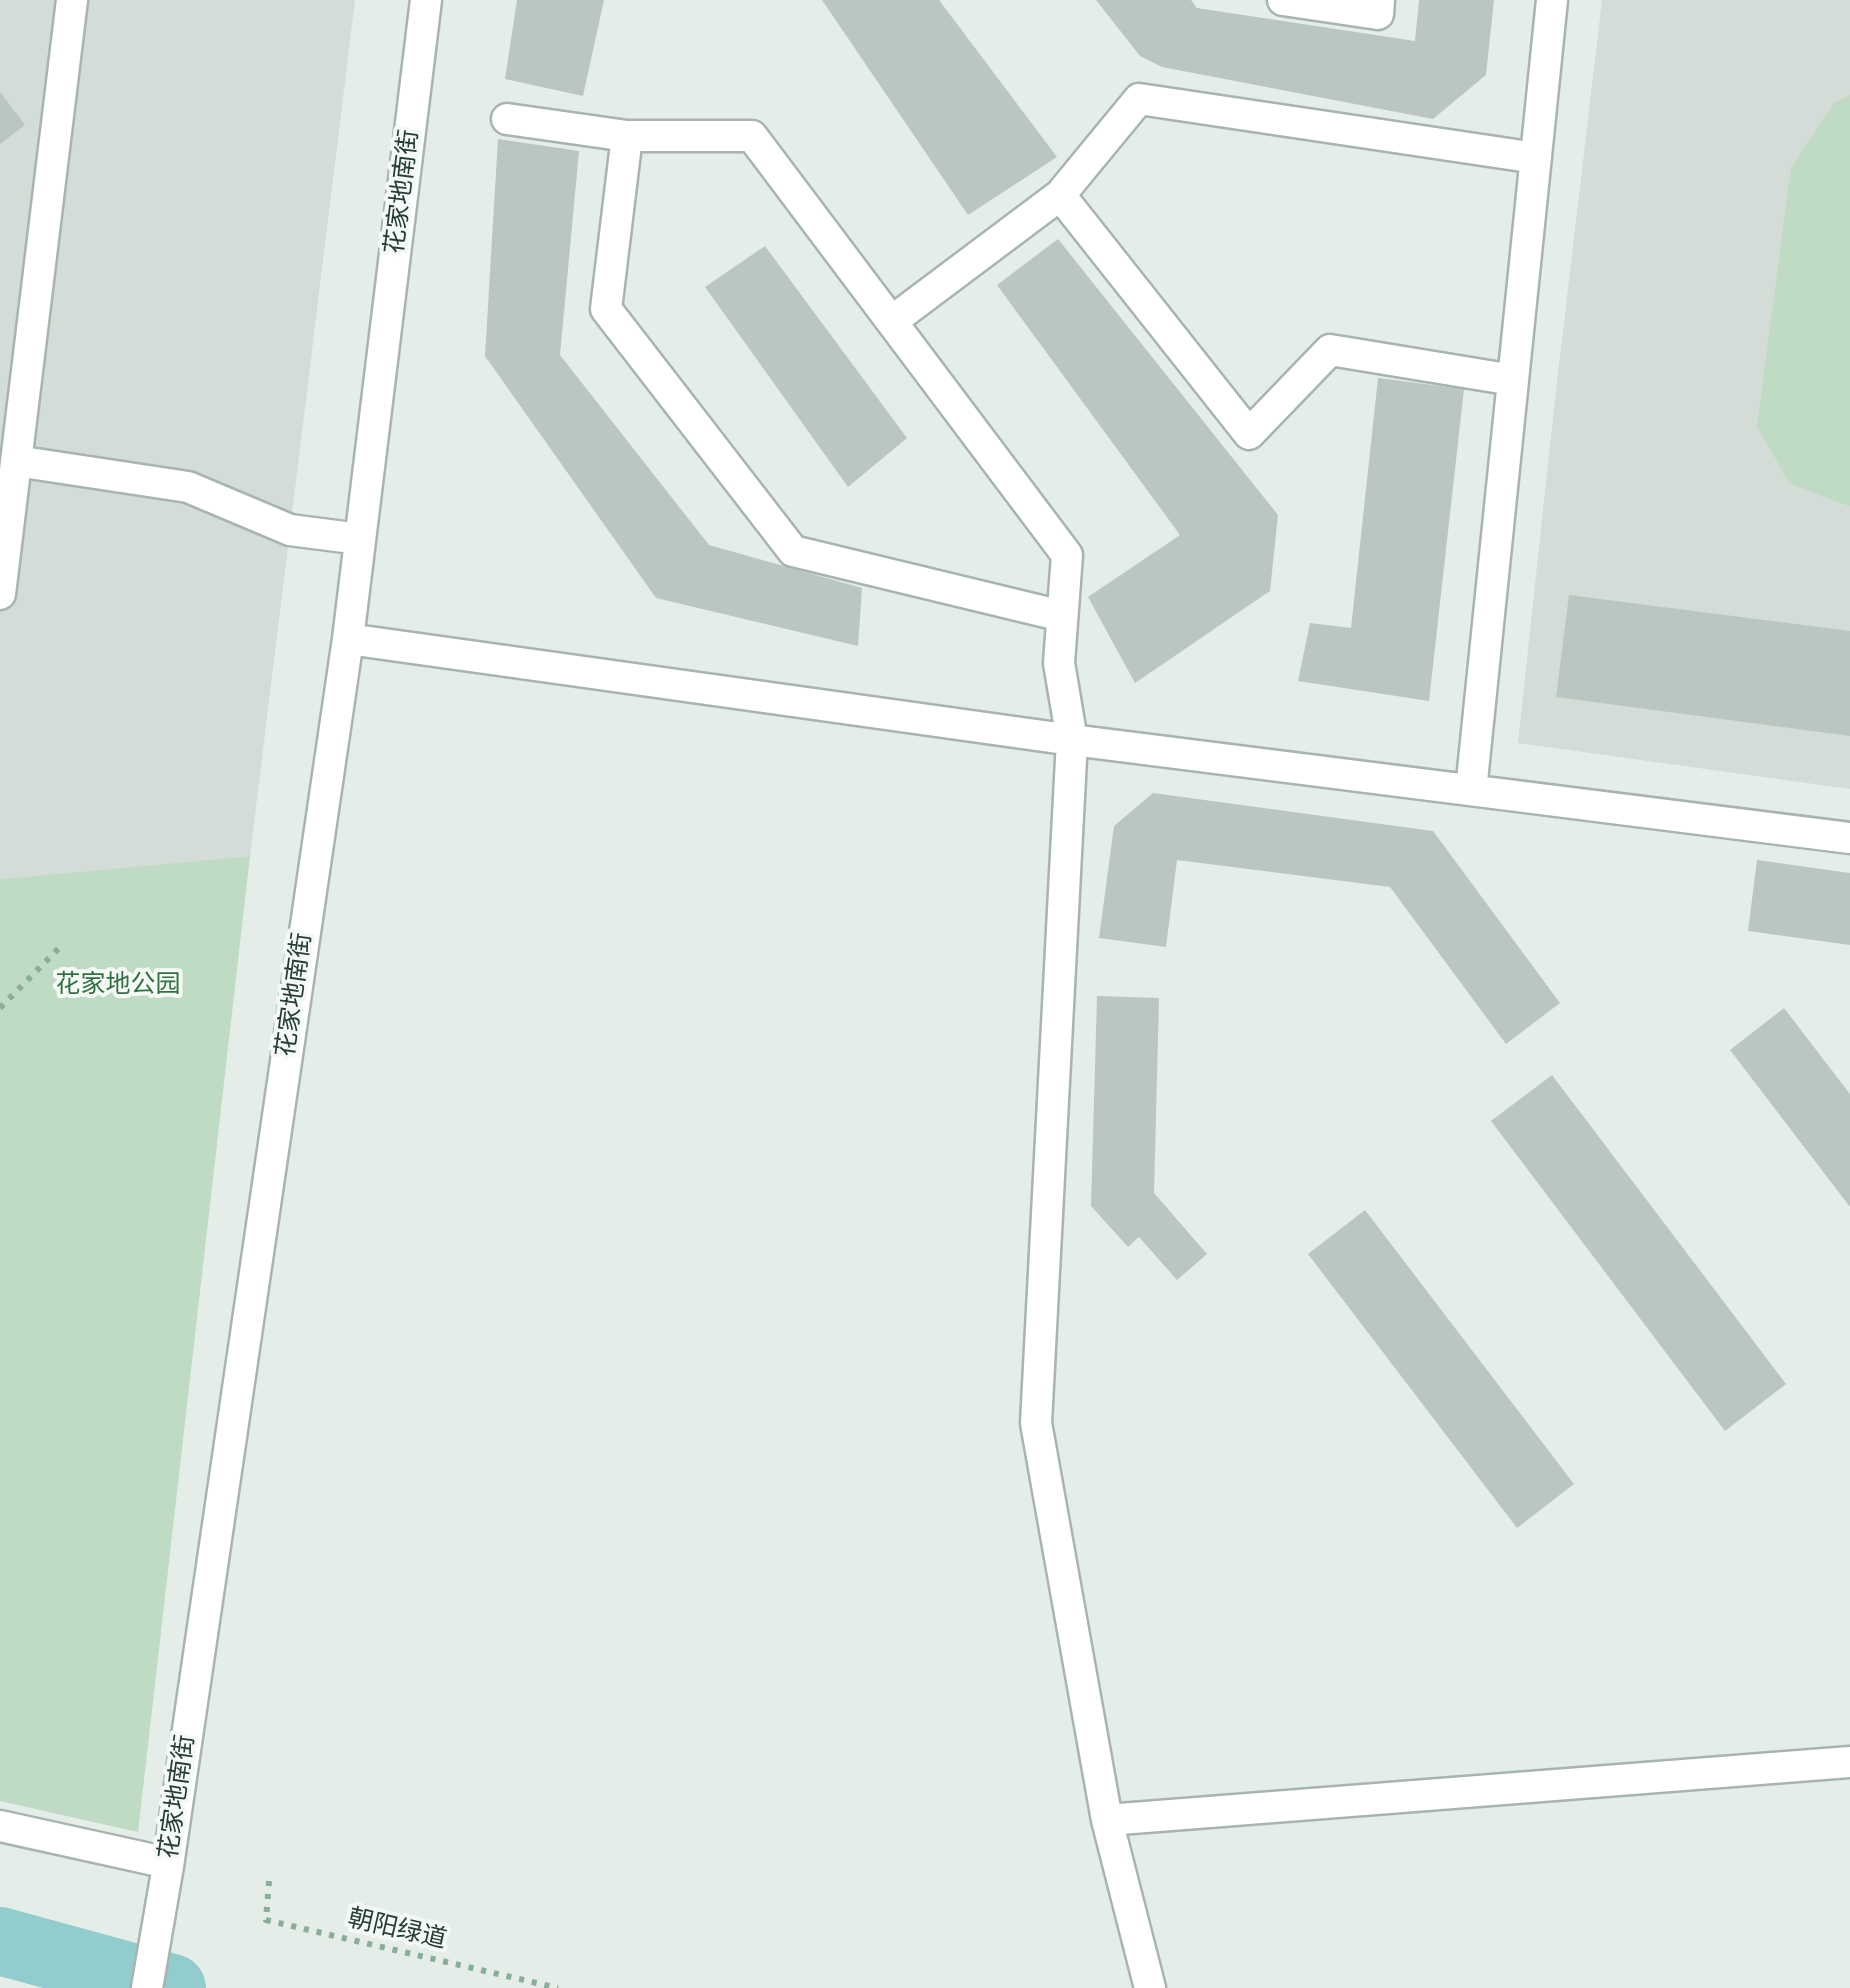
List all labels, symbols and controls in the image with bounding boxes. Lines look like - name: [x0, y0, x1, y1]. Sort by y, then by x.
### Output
- street label: 花家地南街: [380, 128, 426, 256]
- street label: 花家地南街: [271, 931, 319, 1059]
- park label: 花家地公园: [56, 970, 180, 1000]
- street label: 花家地南街: [154, 1733, 202, 1861]
- street label: 朝阳绿道: [345, 1904, 449, 1956]

